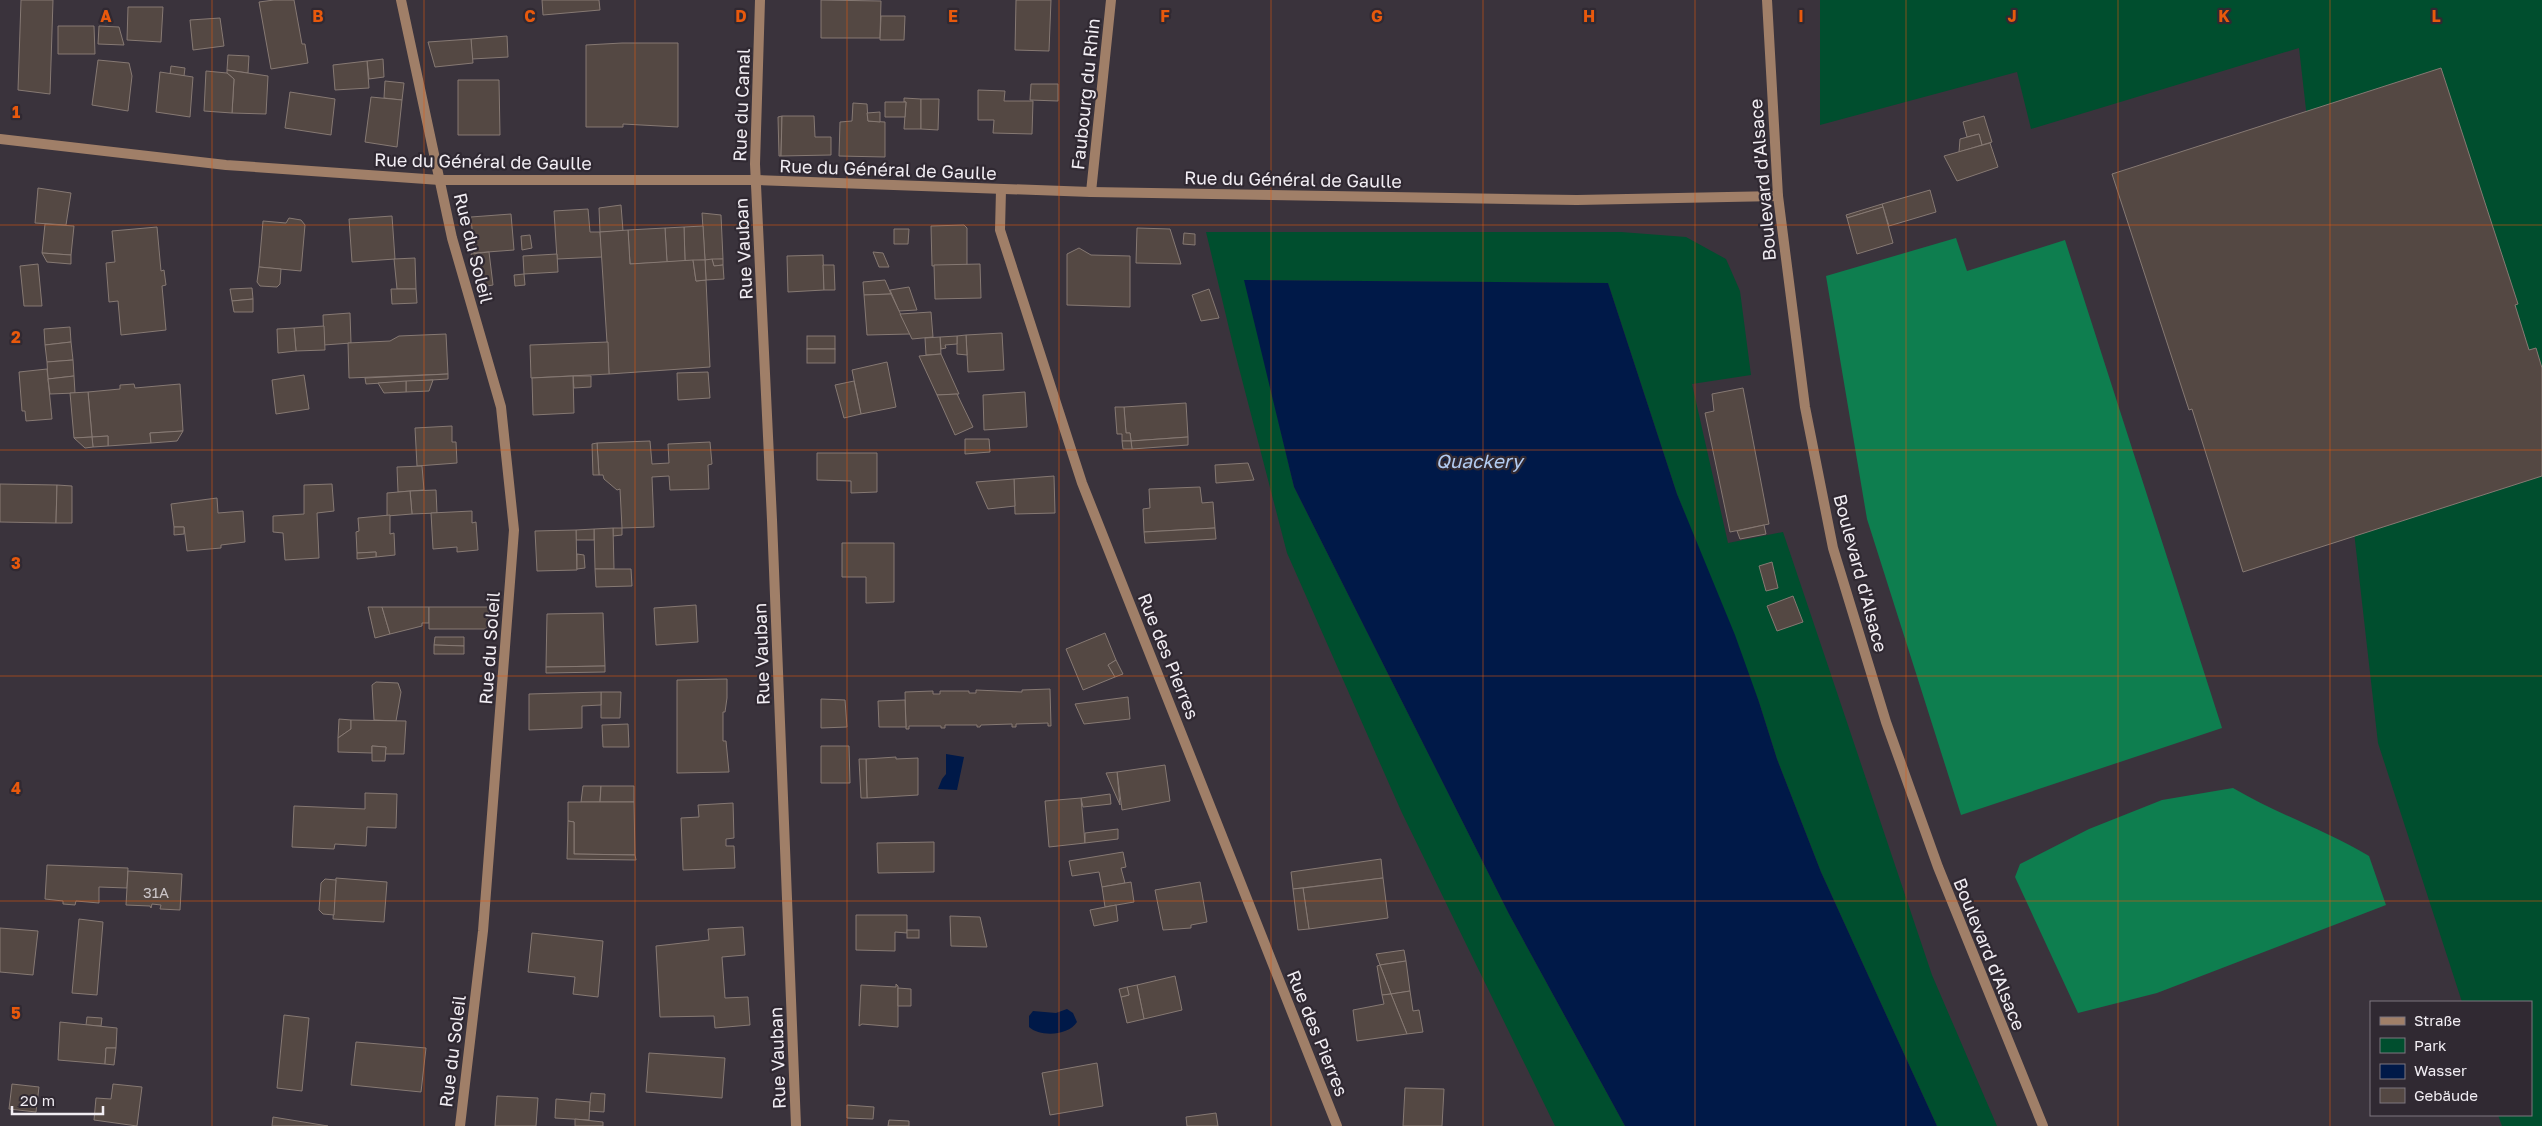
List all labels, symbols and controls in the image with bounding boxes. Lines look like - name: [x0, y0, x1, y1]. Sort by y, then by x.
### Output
- text: A: [100, 6, 112, 26]
- text: B: [312, 6, 324, 26]
- text: C: [524, 6, 536, 26]
- text: D: [735, 6, 747, 26]
- text: E: [948, 6, 958, 26]
- text: F: [1160, 6, 1170, 26]
- text: G: [1371, 6, 1383, 26]
- text: H: [1583, 6, 1595, 26]
- text: I: [1798, 6, 1804, 26]
- text: J: [2007, 6, 2017, 26]
- text: K: [2218, 6, 2230, 26]
- text: L: [2431, 6, 2441, 26]
- street label: Faubourg du Rhin: [1066, 17, 1104, 171]
- street label: Rue du Canal: [728, 48, 754, 162]
- street label: Boulevard d'Alsace: [1744, 98, 1780, 262]
- text: 1: [12, 102, 20, 122]
- street label: Rue du Général de Gaulle: [374, 148, 592, 174]
- street label: Rue du Général de Gaulle: [779, 154, 997, 184]
- street label: Rue du Général de Gaulle: [1184, 166, 1402, 192]
- street label: Rue du Soleil: [450, 190, 498, 306]
- street label: Rue Vauban: [729, 197, 757, 301]
- text: 2: [11, 327, 21, 347]
- water label: Quackery: [1436, 449, 1525, 472]
- street label: Boulevard d'Alsace: [1829, 492, 1893, 654]
- text: 3: [11, 553, 21, 573]
- street label: Rue des Pierres: [1134, 590, 1204, 722]
- street label: Rue du Soleil: [474, 591, 504, 705]
- street label: Rue Vauban: [748, 603, 774, 705]
- text: 4: [11, 778, 21, 798]
- street label: Boulevard d'Alsace: [1949, 875, 2031, 1033]
- house number: 31A: [143, 883, 169, 901]
- street label: Rue des Pierres: [1283, 967, 1353, 1099]
- street label: Rue du Soleil: [434, 993, 470, 1108]
- legend: [2370, 1001, 2532, 1116]
- text: 5: [11, 1003, 21, 1023]
- street label: Rue Vauban: [764, 1007, 790, 1109]
- text: Straße: [2414, 1011, 2461, 1029]
- text: Park: [2414, 1036, 2447, 1054]
- text: Wasser: [2414, 1061, 2467, 1079]
- scale bar: [12, 1084, 104, 1116]
- text: Gebäude: [2414, 1086, 2478, 1104]
- text: 20 m: [20, 1091, 55, 1109]

